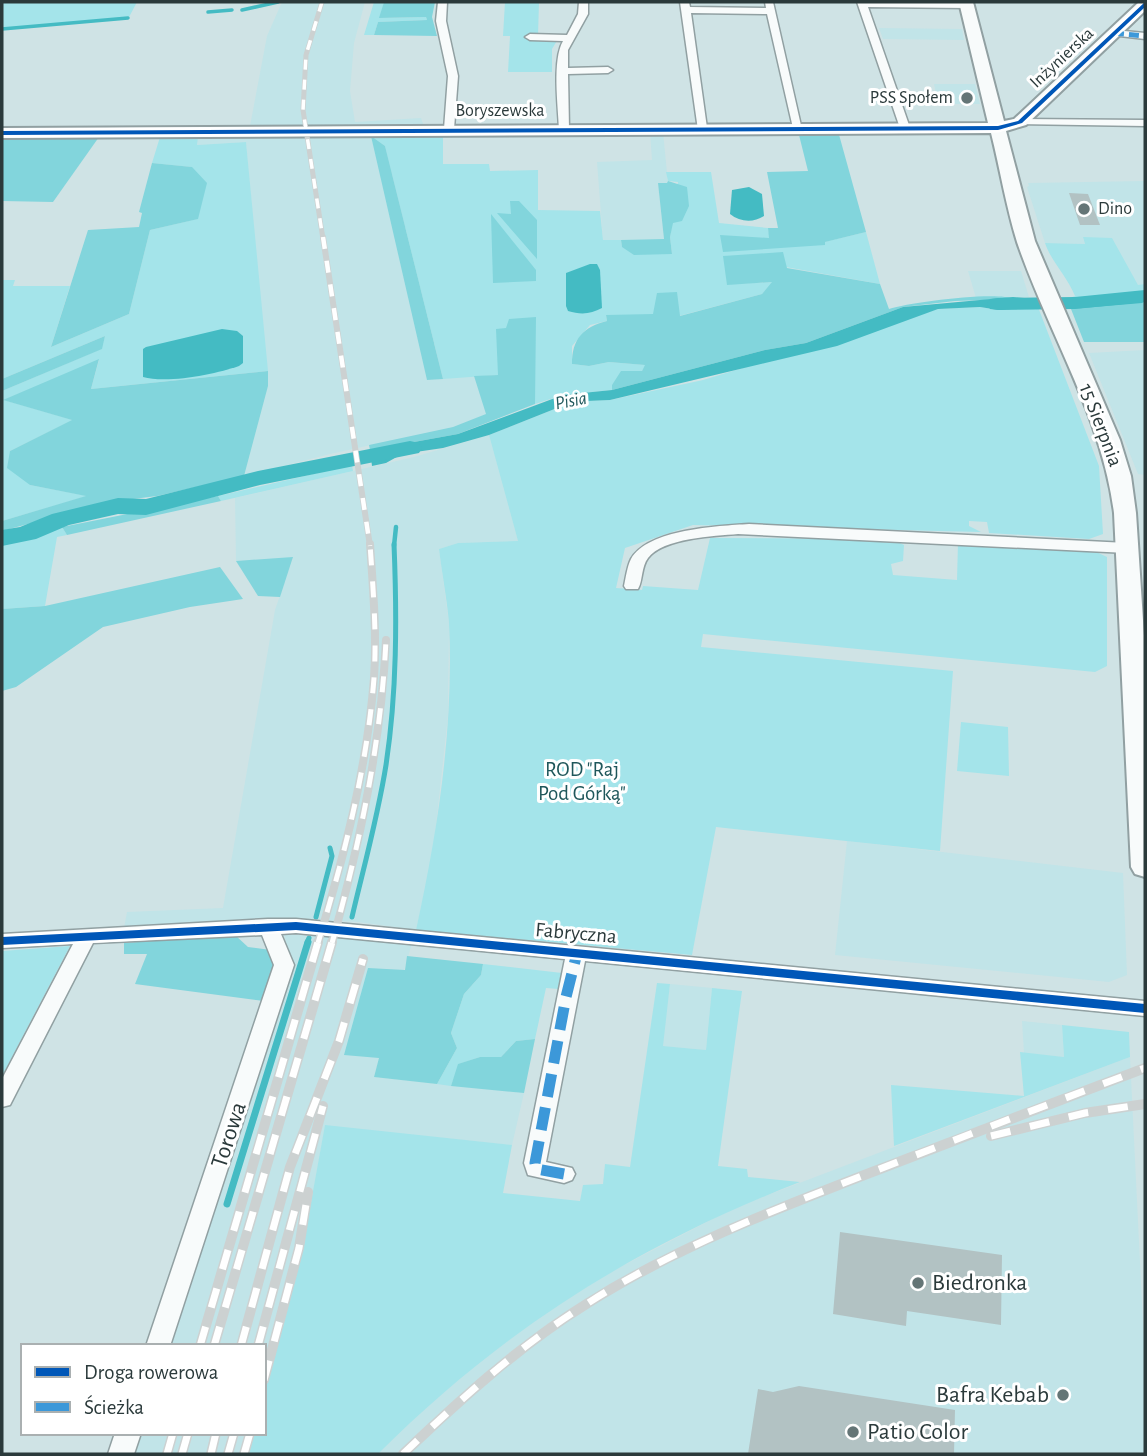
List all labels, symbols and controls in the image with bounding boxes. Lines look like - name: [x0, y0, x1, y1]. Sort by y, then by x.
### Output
- street label: Inżynierska: [1027, 24, 1097, 92]
- place label: PSS Społem: [870, 89, 953, 107]
- marker: PSS Społem: [959, 90, 975, 106]
- street label: Boryszewska: [456, 102, 544, 120]
- place label: Dino: [1098, 200, 1132, 218]
- marker: Dino: [1076, 201, 1092, 217]
- street label: 15 Sierpnia: [1076, 381, 1127, 470]
- water label: Pisia: [553, 389, 589, 413]
- park label: ROD "Raj Pod Górką": [538, 759, 626, 804]
- street label: Fabryczna: [534, 919, 618, 947]
- street label: Torowa: [207, 1099, 251, 1171]
- place label: Biedronka: [932, 1271, 1027, 1295]
- marker: Biedronka: [910, 1275, 926, 1291]
- legend: [21, 1344, 266, 1435]
- text: Droga rowerowa: [84, 1362, 219, 1383]
- place label: Bafra Kebab: [936, 1383, 1049, 1407]
- marker: Bafra Kebab: [1055, 1387, 1071, 1403]
- text: Ścieżka: [84, 1394, 144, 1418]
- place label: Patio Color: [867, 1420, 968, 1444]
- marker: Patio Color: [845, 1424, 861, 1440]

